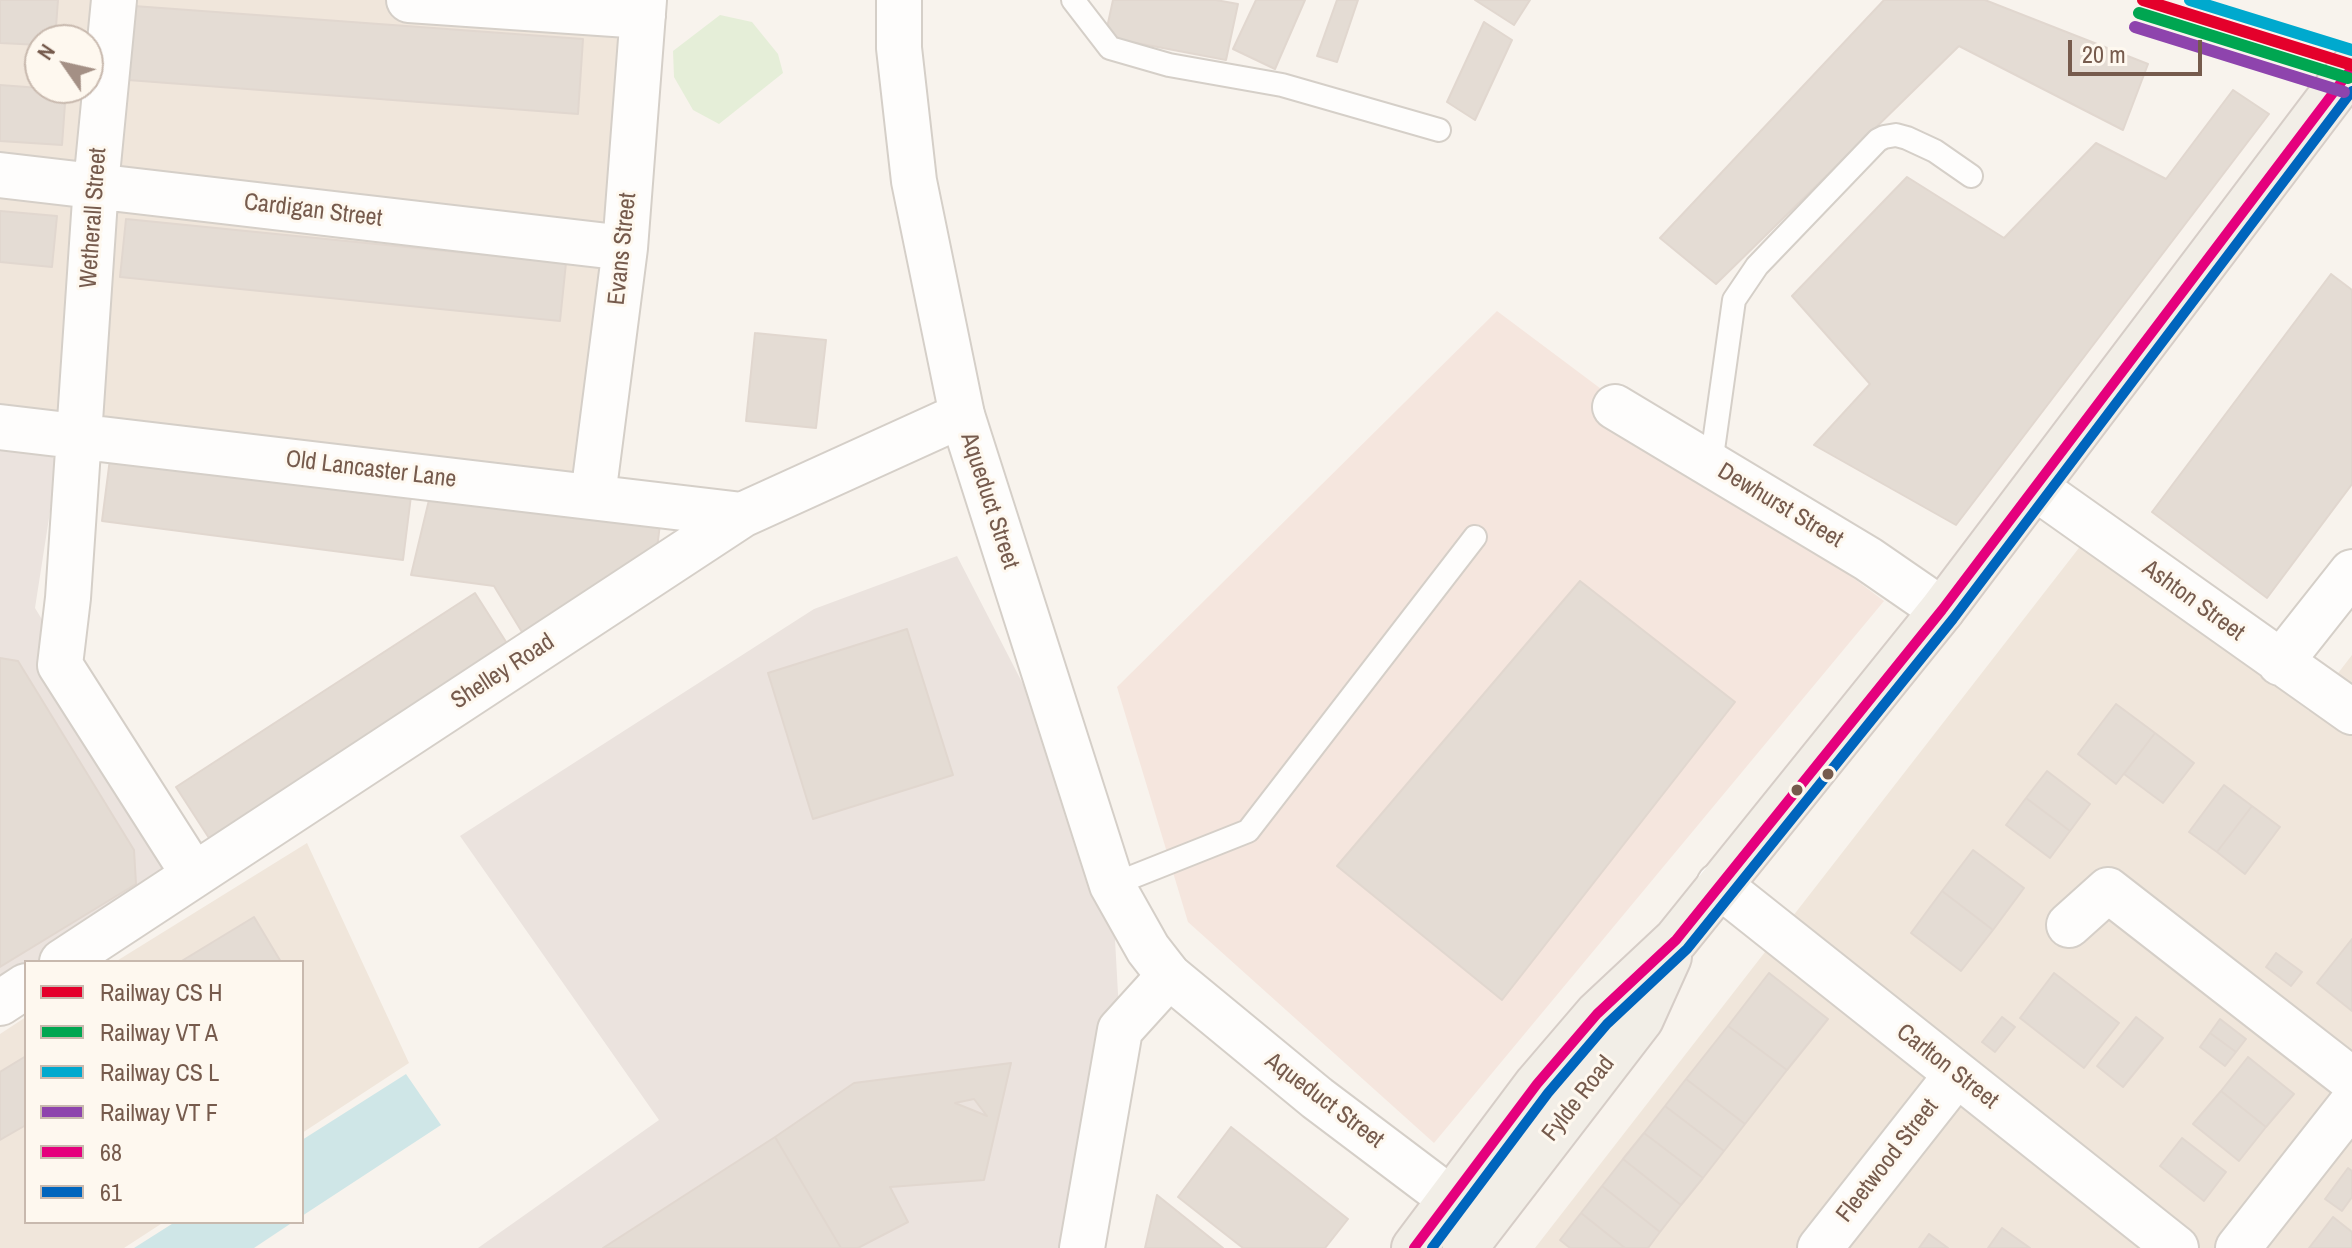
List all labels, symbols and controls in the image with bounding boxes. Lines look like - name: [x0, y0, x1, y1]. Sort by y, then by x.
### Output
- north arrow: [24, 24, 104, 104]
- scale bar: [2072, 24, 2206, 74]
- text: N: [30, 38, 62, 65]
- text: 20 m: [2082, 38, 2126, 70]
- street label: Wetherall Street: [75, 147, 113, 289]
- street label: Cardigan Street: [242, 188, 384, 234]
- street label: Evans Street: [603, 191, 643, 307]
- street label: Aqueduct Street: [953, 429, 1025, 573]
- street label: Old Lancaster Lane: [284, 445, 458, 495]
- street label: Dewhurst Street: [1712, 457, 1848, 555]
- street label: Ashton Street: [2136, 554, 2250, 648]
- street label: Shelley Road: [446, 628, 560, 716]
- unlabelled marker: [1820, 766, 1836, 782]
- unlabelled marker: [1789, 782, 1805, 798]
- legend: [24, 960, 304, 1224]
- text: Railway CS H: [100, 976, 222, 1008]
- text: Railway VT A: [100, 1016, 218, 1048]
- street label: Carlton Street: [1890, 1018, 2004, 1116]
- street label: Aqueduct Street: [1259, 1047, 1389, 1155]
- street label: Fylde Road: [1537, 1050, 1621, 1148]
- text: Railway CS L: [100, 1056, 219, 1088]
- street label: Fleetwood Street: [1831, 1094, 1945, 1228]
- text: Railway VT F: [100, 1096, 218, 1128]
- text: 68: [100, 1136, 122, 1168]
- text: 61: [100, 1176, 122, 1208]

